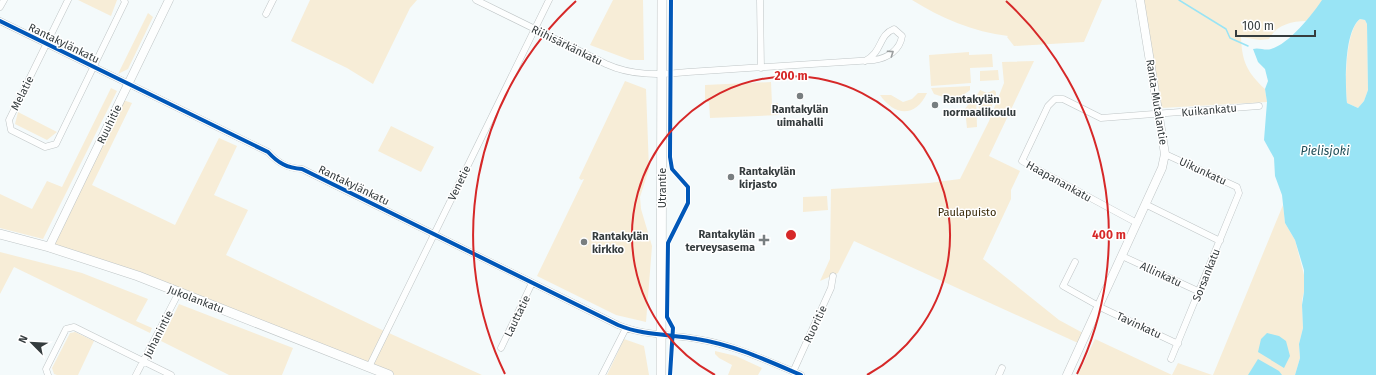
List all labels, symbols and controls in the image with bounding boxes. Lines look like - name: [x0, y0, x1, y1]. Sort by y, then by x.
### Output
- scale bar: [1236, 12, 1315, 38]
- text: 100 m: [1242, 19, 1274, 33]
- street label: Rantakylänkatu: [26, 21, 101, 66]
- street label: Riihisärkänkatu: [529, 23, 604, 68]
- one-way arrow: [887, 50, 894, 58]
- street label: Ranta-Mutalantie: [1143, 58, 1170, 146]
- text: 200 m: [774, 69, 808, 83]
- street label: Melatie: [8, 74, 37, 113]
- marker: Rantakylän uimahalli: [795, 91, 805, 101]
- place label: Rantakylän normaalikoulu: [943, 93, 1016, 119]
- marker: Rantakylän normaalikoulu: [930, 100, 940, 110]
- street label: Ruuhitie: [94, 102, 125, 146]
- street label: Kuikankatu: [1181, 102, 1237, 119]
- place label: Rantakylän uimahalli: [772, 103, 828, 129]
- water label: Pielisjoki: [1301, 144, 1350, 158]
- street label: Uikunkatu: [1177, 155, 1228, 188]
- street label: Haapanankatu: [1024, 158, 1094, 205]
- street label: Rantakylänkatu: [316, 163, 391, 208]
- street label: Venetie: [445, 164, 473, 203]
- place label: Rantakylän kirjasto: [739, 165, 796, 191]
- street label: Utrantie: [656, 168, 669, 208]
- marker: Rantakylän kirjasto: [726, 172, 736, 182]
- park label: Paulapuisto: [938, 206, 996, 219]
- place label: Rantakylän terveysasema: [686, 228, 755, 254]
- centre of rings: [784, 228, 798, 242]
- text: 400 m: [1092, 228, 1126, 242]
- place label: Rantakylän kirkko: [592, 230, 649, 256]
- marker: Rantakylän terveysasema: [758, 234, 770, 246]
- marker: Rantakylän kirkko: [579, 237, 589, 247]
- street label: Sorsankatu: [1190, 247, 1223, 303]
- street label: Allinkatu: [1138, 259, 1184, 290]
- street label: Jukolankatu: [166, 283, 226, 316]
- street label: Lauttatie: [502, 293, 533, 339]
- street label: Ruoritie: [801, 303, 830, 345]
- street label: Juhanintie: [141, 308, 176, 360]
- street label: Tavinkatu: [1114, 309, 1163, 341]
- north arrow: [12, 323, 52, 363]
- text: N: [16, 333, 31, 345]

